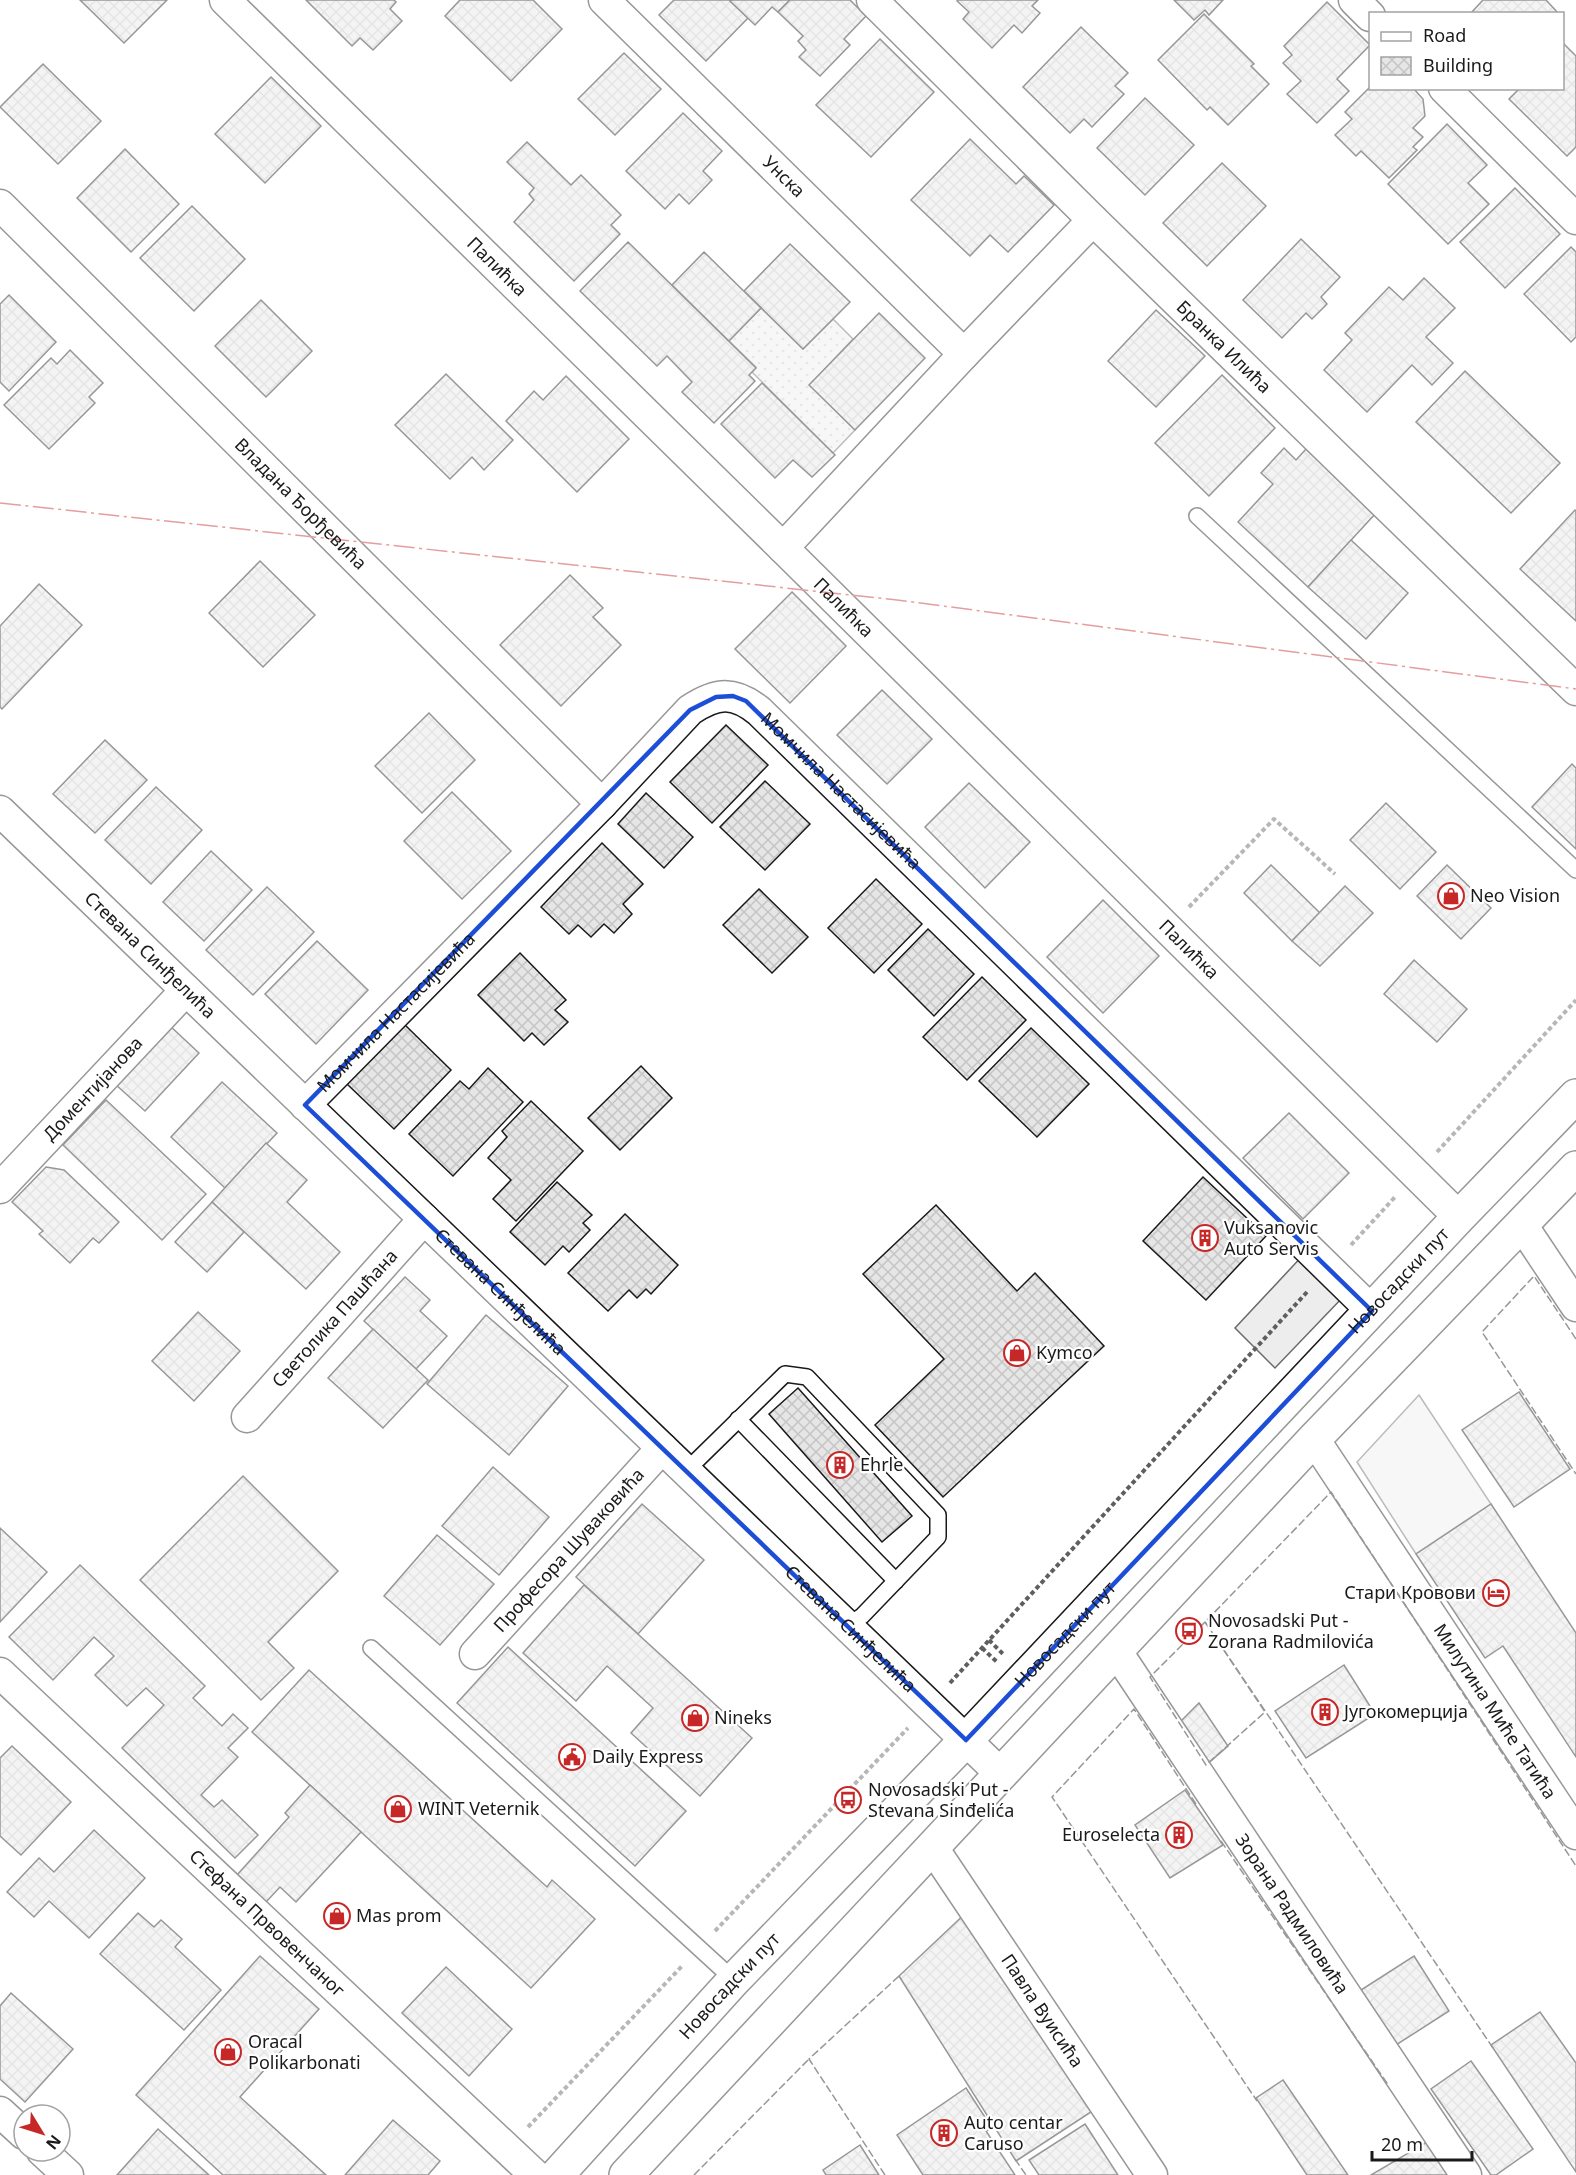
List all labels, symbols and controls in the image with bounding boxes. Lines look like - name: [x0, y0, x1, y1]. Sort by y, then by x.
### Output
- legend: [1369, 12, 1564, 90]
- text: Road: [1423, 23, 1466, 47]
- text: Building: [1423, 53, 1493, 77]
- street label: Унска: [758, 150, 811, 202]
- street label: Палићка: [462, 231, 533, 301]
- street label: Бранка Илића: [1172, 295, 1277, 398]
- street label: Владана Ђорђевића: [230, 432, 372, 574]
- street label: Палићка: [809, 572, 879, 642]
- street label: Момчила Настасијевића: [756, 706, 927, 874]
- shop icon: Neo Vision: [1436, 881, 1466, 911]
- place label: Neo Vision: [1470, 883, 1560, 907]
- street label: Стевана Синђелића: [80, 886, 221, 1023]
- street label: Палићка: [1154, 914, 1225, 984]
- street label: Момчила Настасијевића: [311, 927, 480, 1097]
- street label: Доментијанова: [37, 1031, 147, 1146]
- place label: Vuksanovic Auto Servis: [1224, 1215, 1319, 1260]
- street label: Новосадски пут: [1342, 1222, 1454, 1339]
- street label: Стевана Синђелића: [430, 1223, 572, 1360]
- building icon: Vuksanovic Auto Servis: [1190, 1223, 1220, 1253]
- street label: Светолика Пашћана: [266, 1244, 402, 1392]
- shop icon: Kymco: [1002, 1338, 1032, 1368]
- place label: Kymco: [1036, 1340, 1093, 1364]
- building icon: Ehrle: [825, 1450, 855, 1480]
- place label: Ehrle: [860, 1452, 903, 1476]
- street label: Професора Шуваковића: [488, 1463, 649, 1637]
- street label: Стевана Синђелића: [780, 1560, 922, 1697]
- street label: Новосадски пут: [1009, 1575, 1121, 1692]
- hotel icon: Стари Кровови: [1481, 1578, 1511, 1608]
- place label: Стари Кровови: [1344, 1580, 1476, 1604]
- place label: Novosadski Put - Zorana Radmilovića: [1208, 1608, 1374, 1653]
- bus stop icon: Novosadski Put - Zorana Radmilovića: [1174, 1616, 1204, 1646]
- street label: Милутина Миће Татића: [1429, 1619, 1562, 1803]
- building icon: Југокомерција: [1310, 1697, 1340, 1727]
- place label: Југокомерција: [1342, 1699, 1468, 1723]
- shop icon: Nineks: [680, 1703, 710, 1733]
- place label: Nineks: [714, 1705, 772, 1729]
- public building icon: Daily Express: [557, 1742, 587, 1772]
- place label: Daily Express: [592, 1744, 703, 1768]
- place label: Novosadski Put - Stevana Sinđelića: [868, 1777, 1014, 1822]
- bus stop icon: Novosadski Put - Stevana Sinđelića: [833, 1785, 863, 1815]
- shop icon: WINT Veternik: [383, 1794, 413, 1824]
- place label: WINT Veternik: [418, 1796, 540, 1820]
- building icon: Euroselecta: [1164, 1820, 1194, 1850]
- place label: Euroselecta: [1062, 1822, 1160, 1846]
- street label: Зорана Радмиловића: [1231, 1829, 1355, 1998]
- street label: Стефана Првовенчаног: [185, 1844, 351, 2002]
- shop icon: Mas prom: [322, 1901, 352, 1931]
- place label: Mas prom: [356, 1903, 442, 1927]
- street label: Новосадски пут: [673, 1926, 785, 2044]
- street label: Павла Вуисића: [996, 1949, 1090, 2072]
- place label: Oracal Polikarbonati: [248, 2029, 361, 2074]
- shop icon: Oracal Polikarbonati: [213, 2037, 243, 2067]
- north arrow: [12, 2103, 72, 2163]
- place label: Auto centar Caruso: [964, 2110, 1063, 2155]
- building icon: Auto centar Caruso: [929, 2118, 959, 2148]
- scale bar: [1372, 2124, 1472, 2162]
- text: N: [41, 2130, 66, 2154]
- text: 20 m: [1381, 2132, 1423, 2156]

